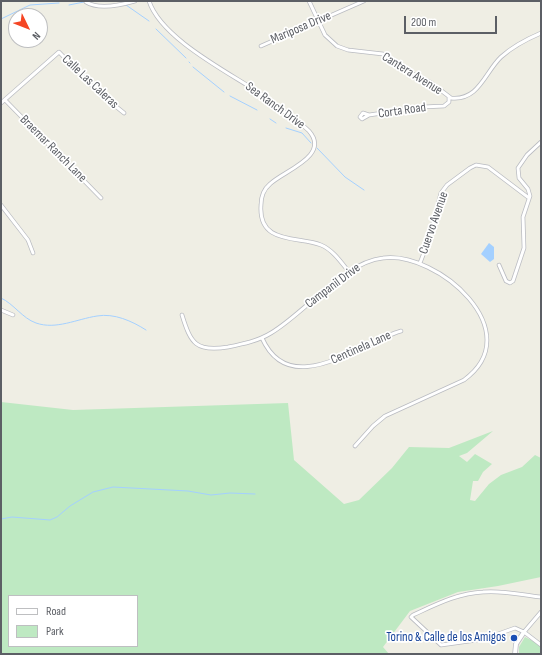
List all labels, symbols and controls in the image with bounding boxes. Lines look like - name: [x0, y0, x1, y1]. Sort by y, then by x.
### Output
- north arrow: [8, 8, 48, 48]
- street label: Mariposa Drive: [268, 8, 334, 48]
- scale bar: [406, 8, 499, 34]
- text: 200 m: [411, 15, 436, 30]
- text: N: [30, 29, 43, 42]
- street label: Cantera Avenue: [379, 49, 445, 99]
- street label: Calle Las Caleras: [58, 52, 122, 112]
- street label: Sea Ranch Drive: [242, 79, 308, 133]
- street label: Corta Road: [377, 100, 427, 122]
- street label: Braemar Ranch Lane: [16, 112, 90, 186]
- street label: Cuervo Avenue: [416, 190, 452, 256]
- street label: Campanil Drive: [302, 260, 364, 312]
- street label: Centinela Lane: [328, 328, 394, 368]
- legend: [8, 595, 138, 647]
- text: Road: [46, 604, 66, 619]
- text: Park: [46, 624, 64, 639]
- place label: Torino & Calle de los Amigos: [386, 630, 506, 646]
- marker: Torino & Calle de los Amigos: [509, 633, 519, 643]

